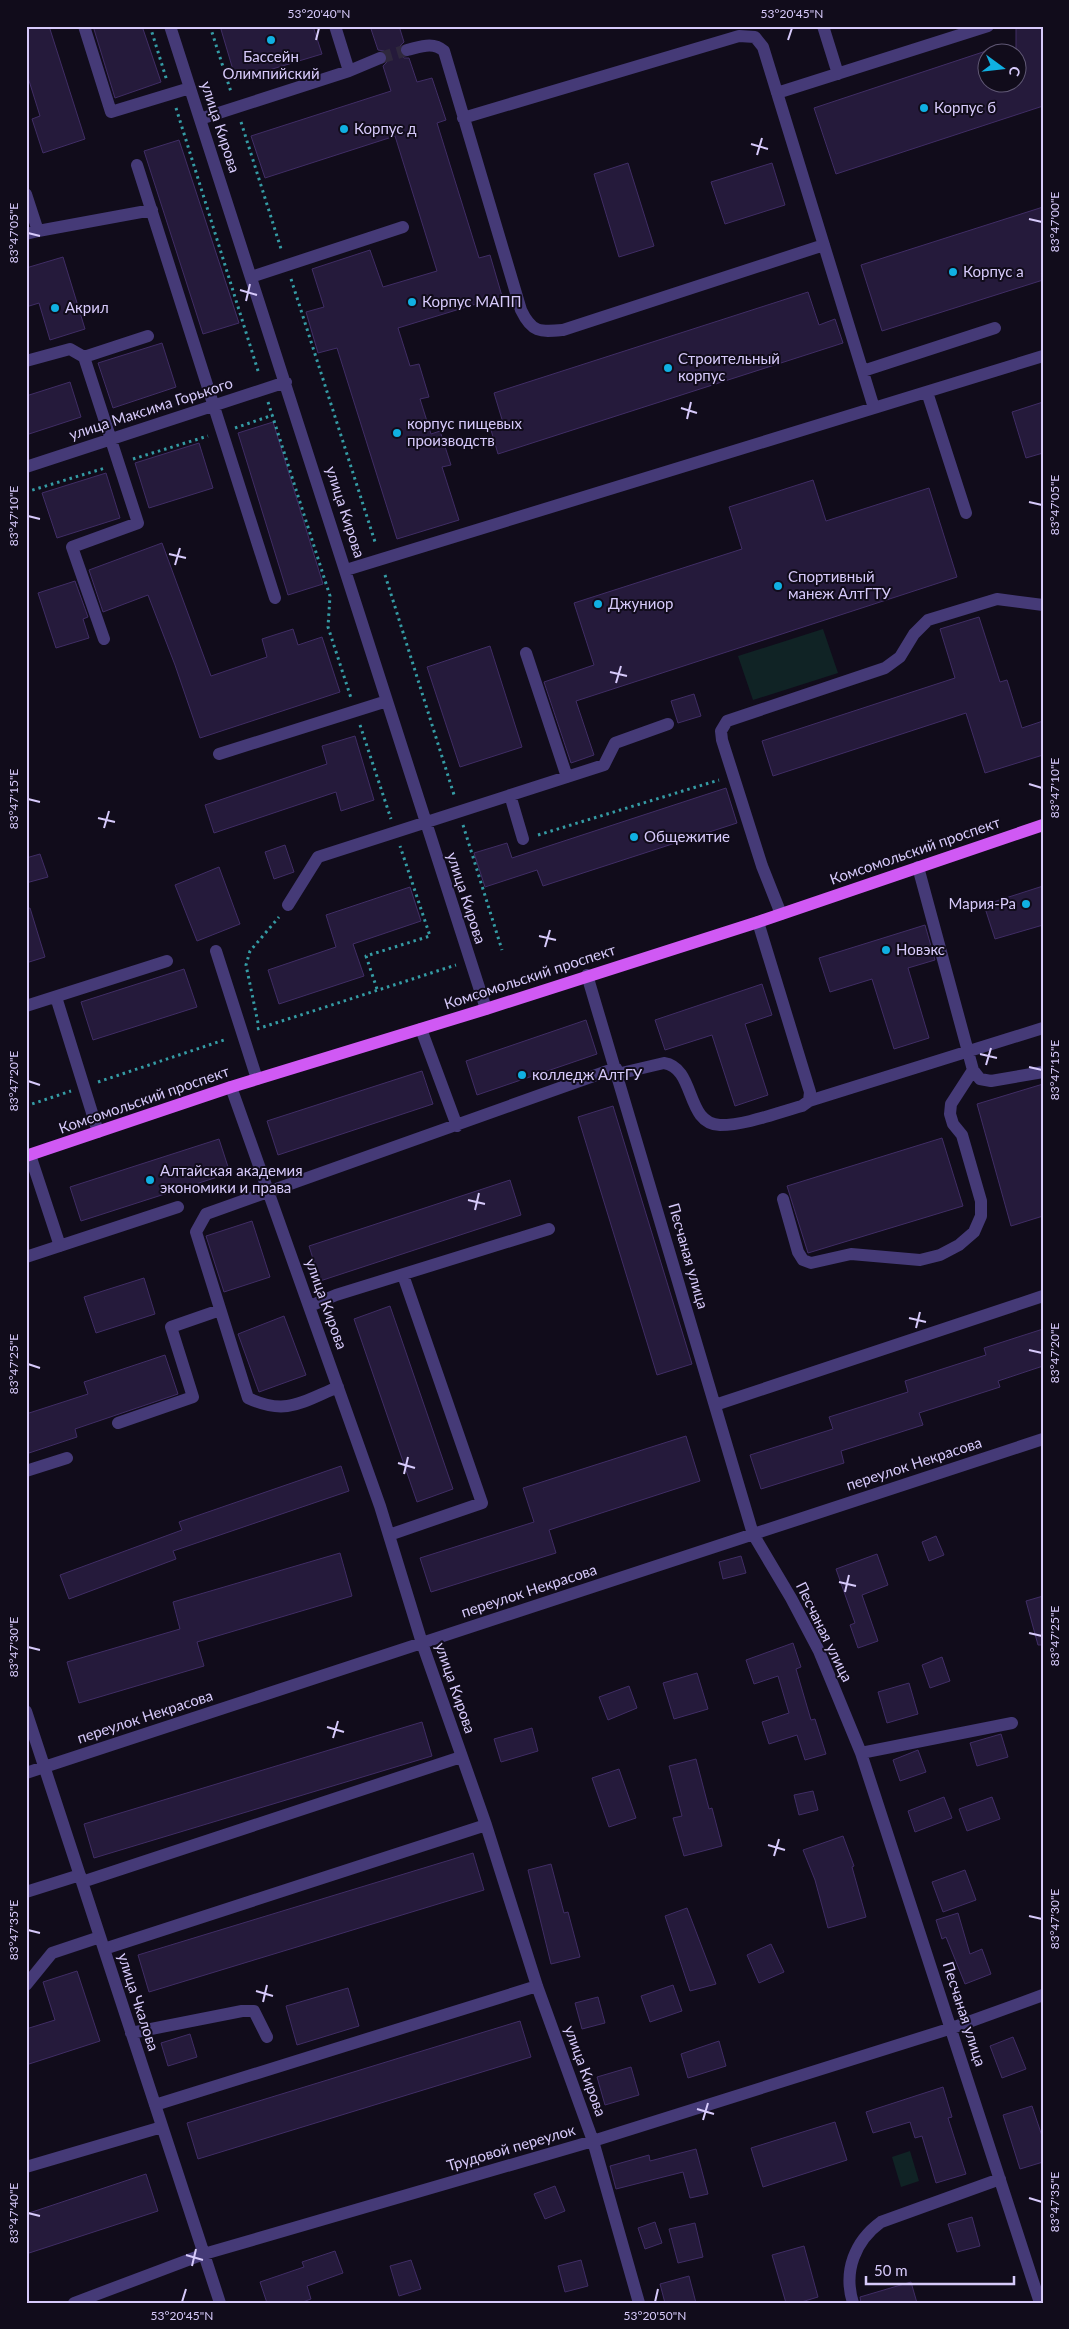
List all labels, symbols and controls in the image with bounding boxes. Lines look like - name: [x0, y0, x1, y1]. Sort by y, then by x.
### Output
- text: 53°20'40"N: [288, 6, 350, 21]
- text: 53°20'45"N: [761, 6, 823, 21]
- marker: Бассейн Олимпийский: [265, 34, 277, 46]
- north arrow: [976, 42, 1026, 92]
- place label: Бассейн Олимпийский: [222, 47, 320, 82]
- text: С: [1005, 65, 1024, 79]
- street label: улица Кирова: [198, 79, 244, 175]
- place label: Корпус б: [934, 98, 996, 116]
- marker: Корпус б: [918, 102, 930, 114]
- place label: Корпус д: [354, 119, 417, 137]
- marker: Корпус д: [338, 123, 350, 135]
- text: 83°47'00"E: [1047, 192, 1062, 252]
- text: 83°47'05"E: [6, 203, 21, 263]
- place label: Корпус а: [963, 262, 1024, 280]
- marker: Корпус а: [947, 266, 959, 278]
- place label: Корпус МАПП: [422, 292, 521, 310]
- marker: Корпус МАПП: [406, 296, 418, 308]
- place label: Акрил: [65, 298, 109, 316]
- marker: Акрил: [49, 302, 61, 314]
- place label: Строительный корпус: [678, 349, 780, 384]
- marker: Строительный корпус: [662, 362, 674, 374]
- street label: улица Максима Горького: [67, 373, 235, 443]
- place label: корпус пищевых производств: [407, 414, 522, 449]
- marker: корпус пищевых производств: [391, 427, 403, 439]
- street label: улица Кирова: [323, 464, 369, 560]
- text: 83°47'05"E: [1047, 475, 1062, 535]
- text: 83°47'10"E: [6, 486, 21, 546]
- place label: Спортивный манеж АлтГТУ: [788, 567, 892, 602]
- marker: Спортивный манеж АлтГТУ: [772, 580, 784, 592]
- place label: Джуниор: [608, 594, 673, 612]
- marker: Джуниор: [592, 598, 604, 610]
- text: 83°47'10"E: [1047, 758, 1062, 818]
- text: 83°47'15"E: [6, 769, 21, 829]
- street label: Комсомольский проспект: [827, 812, 1003, 888]
- place label: Общежитие: [644, 827, 730, 845]
- marker: Общежитие: [628, 831, 640, 843]
- street label: улица Кирова: [444, 850, 490, 946]
- place label: Мария-Ра: [949, 894, 1016, 912]
- marker: Мария-Ра: [1020, 898, 1032, 910]
- street label: Комсомольский проспект: [442, 940, 618, 1012]
- place label: Новэкс: [896, 940, 945, 958]
- marker: Новэкс: [880, 944, 892, 956]
- text: 83°47'15"E: [1047, 1040, 1062, 1100]
- text: 83°47'20"E: [6, 1051, 21, 1111]
- street label: Комсомольский проспект: [56, 1061, 232, 1137]
- place label: колледж АлтГУ: [532, 1065, 643, 1083]
- marker: колледж АлтГУ: [516, 1069, 528, 1081]
- place label: Алтайская академия экономики и права: [160, 1161, 303, 1196]
- marker: Алтайская академия экономики и права: [144, 1174, 156, 1186]
- street label: Песчаная улица: [665, 1201, 713, 1311]
- street label: улица Кирова: [302, 1256, 352, 1351]
- text: 83°47'20"E: [1047, 1323, 1062, 1383]
- text: 83°47'25"E: [6, 1334, 21, 1394]
- street label: переулок Некрасова: [844, 1433, 984, 1493]
- street label: переулок Некрасова: [459, 1560, 599, 1620]
- street label: Песчаная улица: [793, 1579, 857, 1685]
- text: 83°47'25"E: [1047, 1606, 1062, 1666]
- text: 83°47'30"E: [6, 1617, 21, 1677]
- street label: улица Кирова: [432, 1640, 480, 1736]
- street label: переулок Некрасова: [75, 1686, 215, 1746]
- text: 83°47'30"E: [1047, 1889, 1062, 1949]
- text: 83°47'35"E: [6, 1900, 21, 1960]
- street label: улица Чкалова: [115, 1950, 163, 2053]
- street label: Песчаная улица: [940, 1959, 990, 2068]
- street label: улица Кирова: [561, 2023, 611, 2118]
- street label: Трудовой переулок: [444, 2120, 577, 2174]
- text: 83°47'35"E: [1047, 2172, 1062, 2232]
- text: 83°47'40"E: [6, 2183, 21, 2243]
- scale bar: [866, 2254, 1014, 2286]
- text: 50 m: [874, 2261, 908, 2279]
- text: 53°20'45"N: [151, 2308, 213, 2323]
- text: 53°20'50"N: [624, 2308, 686, 2323]

